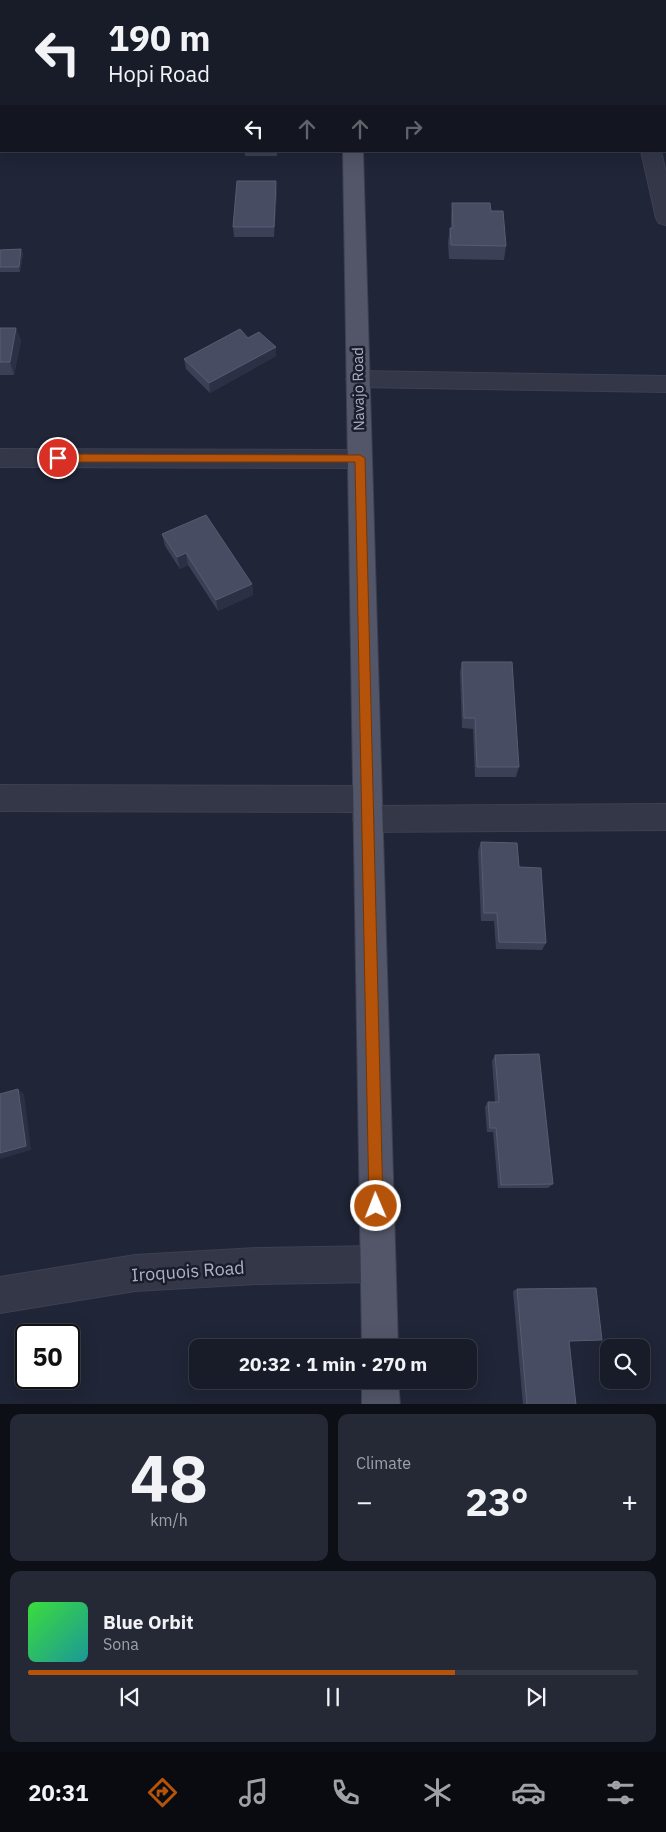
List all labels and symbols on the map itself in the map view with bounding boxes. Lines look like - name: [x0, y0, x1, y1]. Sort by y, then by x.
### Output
- street label: Navajo Road: [348, 347, 368, 431]
- pin: [37, 437, 79, 479]
- position arrow: [349, 1179, 401, 1231]
- street label: Iroquois Road: [131, 1256, 245, 1286]
- speed limit sign: 50: [15, 1324, 80, 1389]

